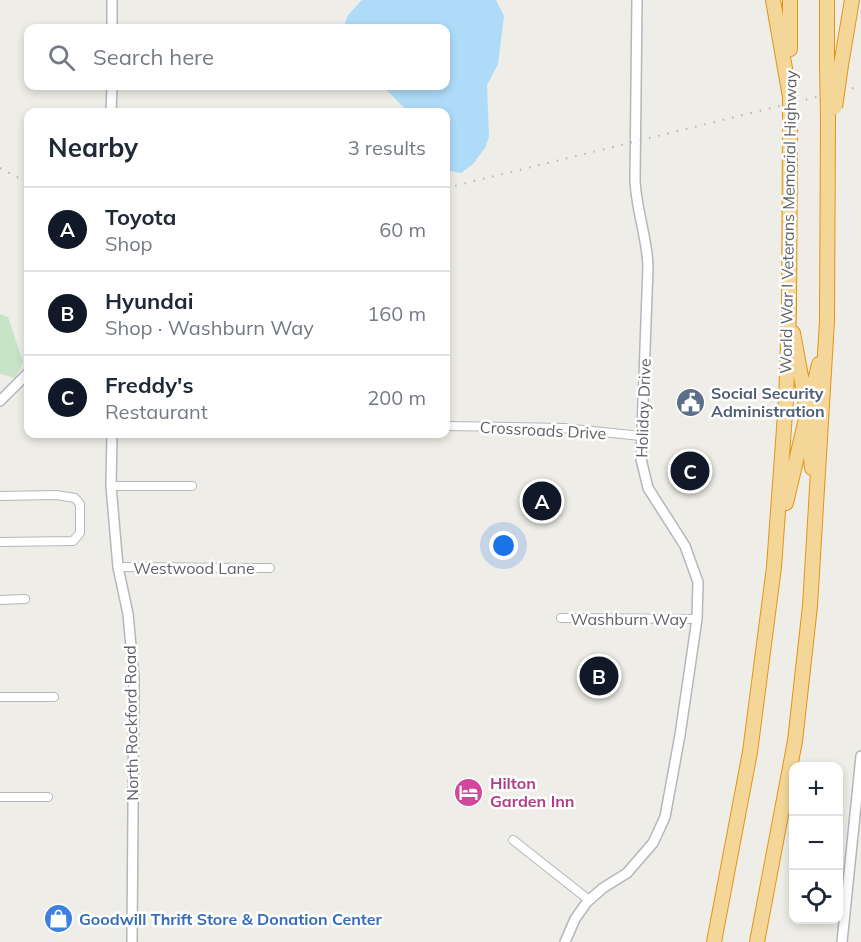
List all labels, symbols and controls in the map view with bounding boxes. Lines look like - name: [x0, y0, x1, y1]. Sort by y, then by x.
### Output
- search box: [24, 24, 450, 90]
- icon: search: [45, 41, 78, 74]
- text: Search here: [93, 43, 214, 71]
- street label: World War I Veterans Memorial Highway: [775, 69, 801, 374]
- text: Nearby: [48, 131, 138, 164]
- text: 3 results: [348, 135, 426, 160]
- text: Toyota: [105, 203, 176, 231]
- text: A: [60, 217, 75, 242]
- text: 60 m: [379, 217, 426, 242]
- text: Shop: [105, 231, 153, 256]
- text: Hyundai: [105, 287, 193, 315]
- text: B: [61, 301, 74, 326]
- text: 160 m: [367, 301, 426, 326]
- text: Shop · Washburn Way: [105, 315, 314, 340]
- street label: Holiday Drive: [631, 358, 655, 458]
- text: Freddy's: [105, 371, 193, 399]
- place label: Social Security Administration: [711, 383, 825, 421]
- text: C: [61, 385, 74, 410]
- text: 200 m: [367, 385, 426, 410]
- public building icon: Social Security Administration: [674, 386, 706, 418]
- text: Restaurant: [105, 399, 208, 424]
- street label: Crossroads Drive: [479, 417, 607, 443]
- pin: C: [670, 448, 710, 494]
- pin: A: [522, 478, 562, 524]
- your location: [489, 531, 518, 560]
- street label: Westwood Lane: [133, 558, 255, 578]
- street label: Washburn Way: [571, 609, 688, 629]
- street label: North Rockford Road: [120, 645, 142, 801]
- pin: B: [580, 654, 618, 698]
- map controls: [789, 762, 843, 924]
- button: +: [789, 762, 843, 816]
- place label: Hilton Garden Inn: [490, 773, 574, 811]
- hotel icon: Hilton Garden Inn: [453, 776, 485, 808]
- button: −: [789, 816, 843, 870]
- button: locate: [789, 870, 843, 924]
- shop icon: Goodwill Thrift Store & Donation Center: [42, 903, 74, 935]
- place label: Goodwill Thrift Store & Donation Center: [79, 909, 383, 929]

